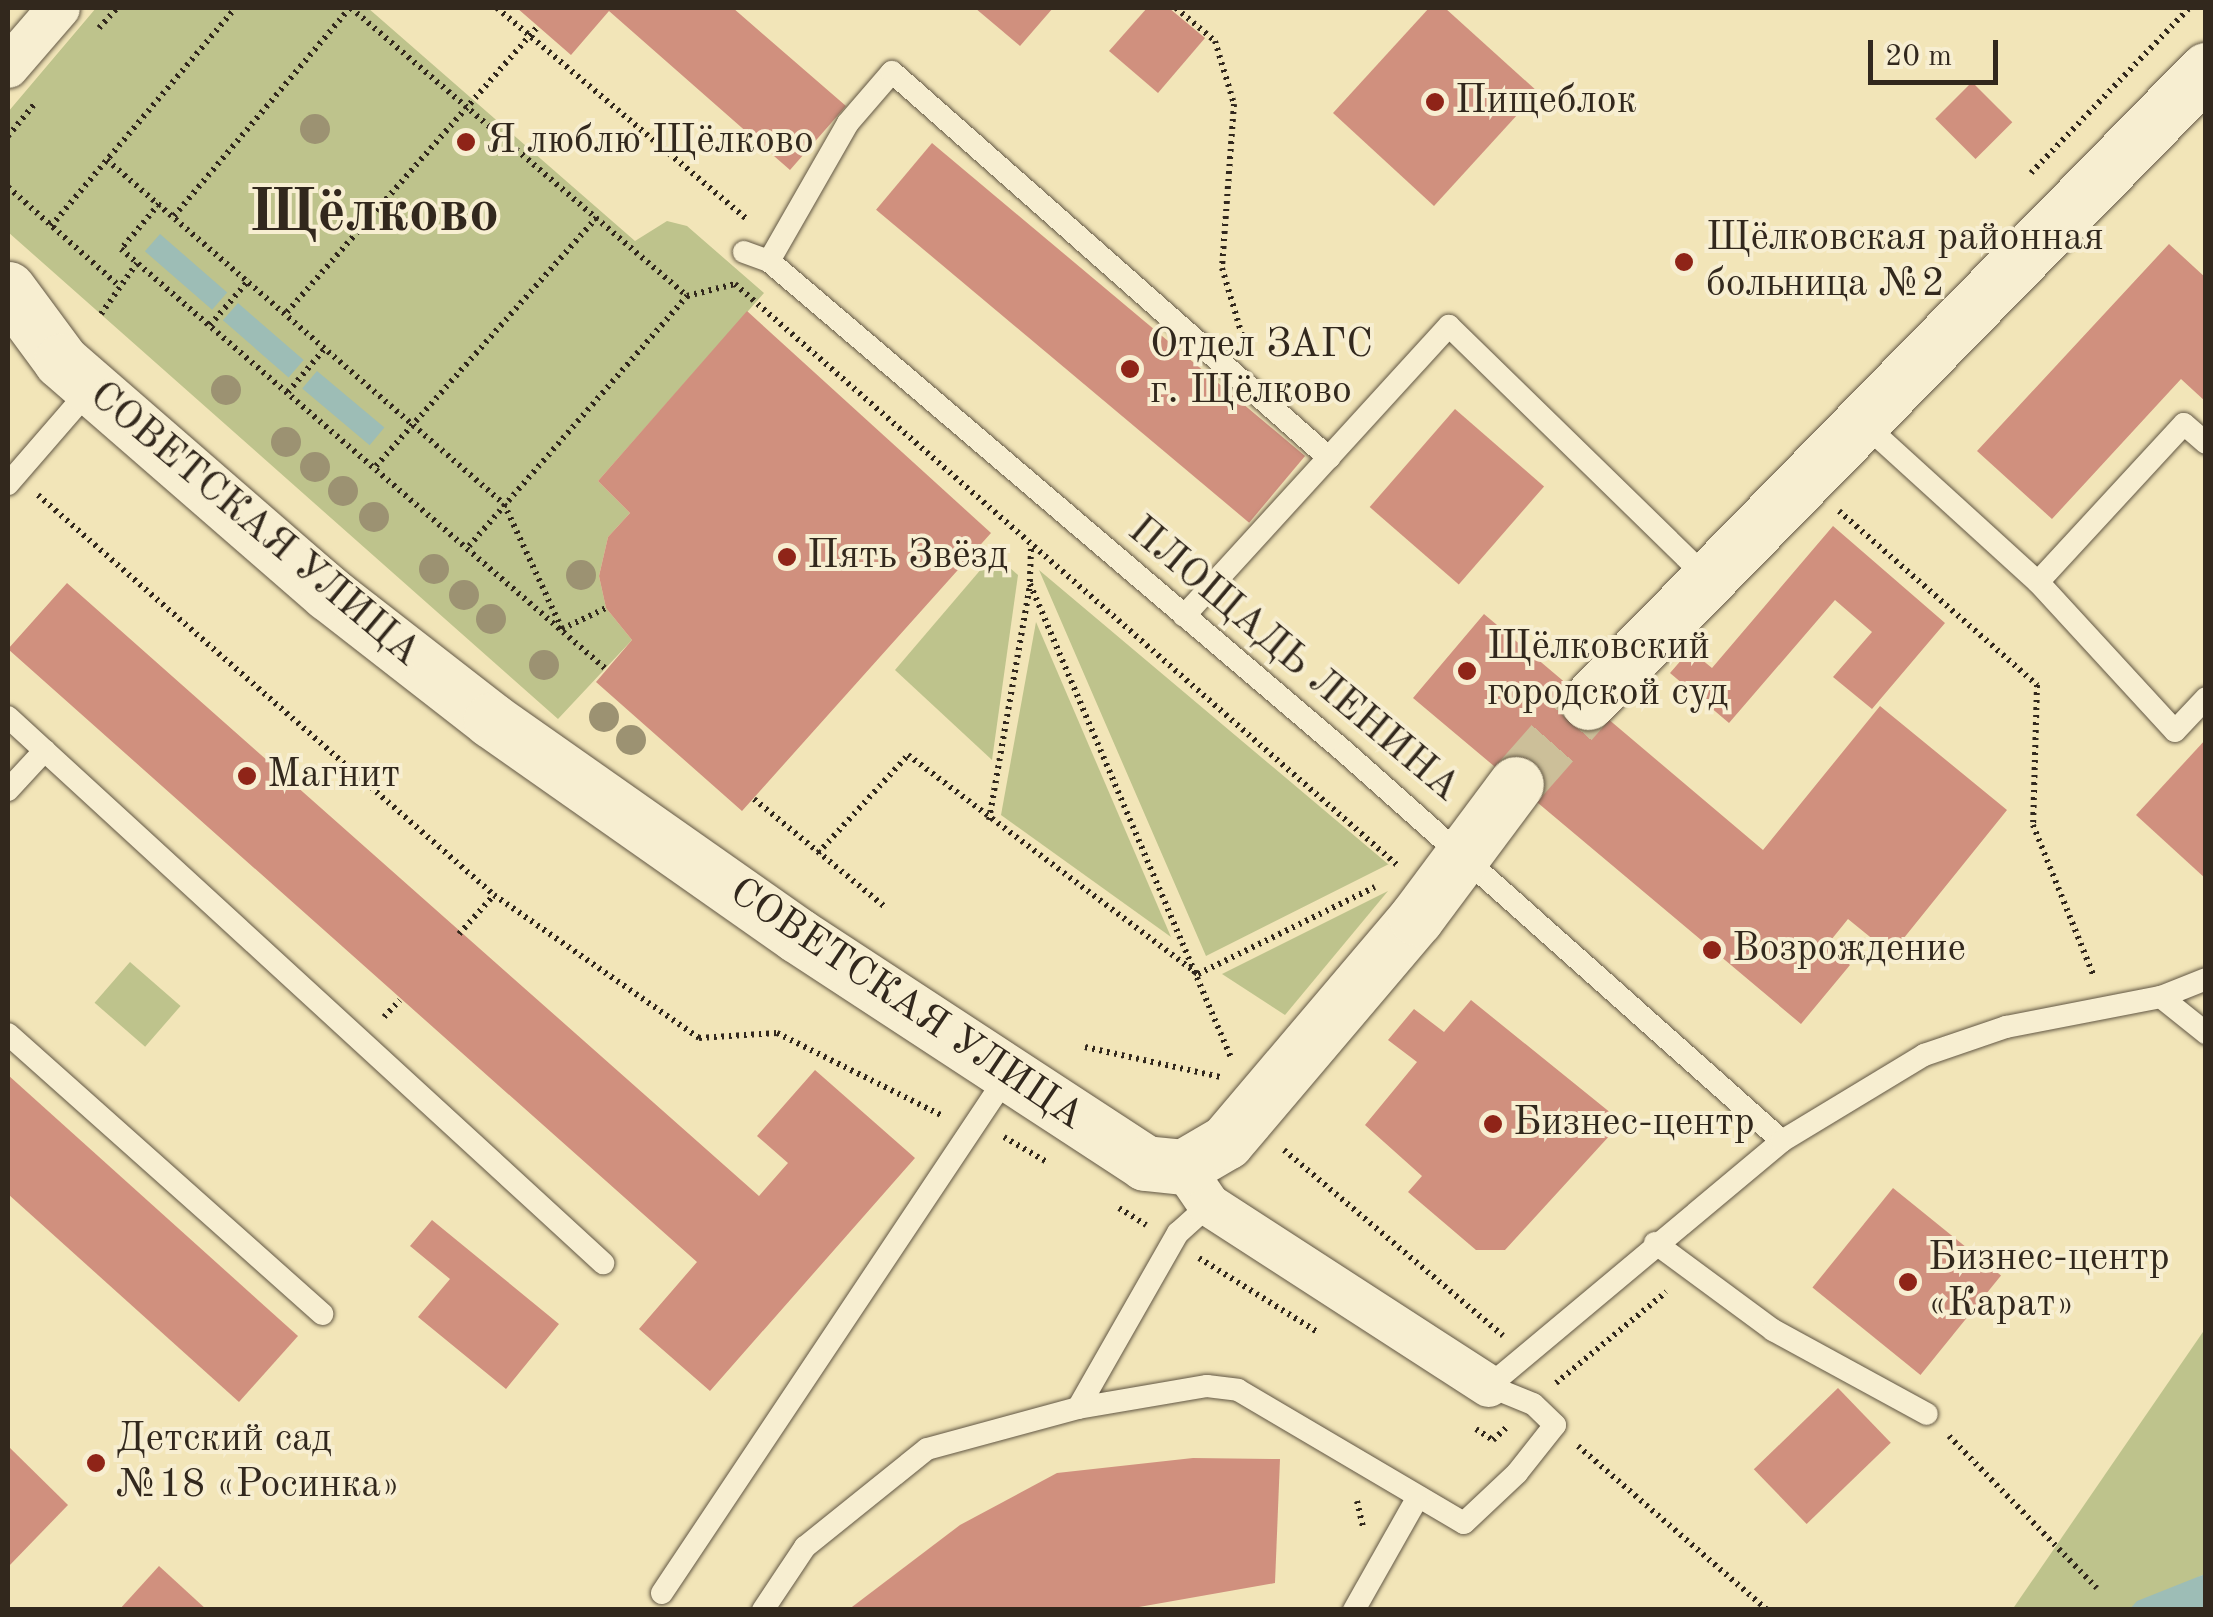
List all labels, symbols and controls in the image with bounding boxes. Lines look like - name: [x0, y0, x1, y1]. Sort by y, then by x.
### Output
- scale bar: [1873, 20, 2003, 82]
- text: 20 m: [1885, 42, 1952, 72]
- place label: Пищеблок: [1455, 78, 1637, 126]
- marker: Пищеблок: [1424, 91, 1446, 113]
- place label: Я люблю Щёлково: [486, 118, 814, 166]
- marker: Я люблю Щёлково: [455, 131, 477, 153]
- district label: Щёлково: [249, 178, 499, 250]
- place label: Щёлковская районная больница №2: [1706, 215, 2104, 309]
- marker: Щёлковская районная больница №2: [1671, 249, 1697, 275]
- place label: Отдел ЗАГС г. Щёлково: [1150, 322, 1373, 416]
- marker: Отдел ЗАГС г. Щёлково: [1119, 358, 1141, 380]
- street label: СОВЕТСКАЯ УЛИЦА: [79, 373, 429, 677]
- street label: ПЛОЩАДЬ ЛЕНИНА: [1117, 507, 1469, 813]
- place label: Пять Звёзд: [807, 533, 1008, 581]
- marker: Пять Звёзд: [776, 546, 798, 568]
- place label: Щёлковский городской суд: [1487, 624, 1728, 718]
- marker: Щёлковский городской суд: [1456, 660, 1478, 682]
- place label: Магнит: [267, 752, 400, 800]
- marker: Магнит: [236, 765, 258, 787]
- street label: СОВЕТСКАЯ УЛИЦА: [720, 869, 1092, 1141]
- place label: Возрождение: [1732, 926, 1966, 974]
- marker: Возрождение: [1701, 939, 1723, 961]
- place label: Бизнес-центр: [1513, 1100, 1755, 1148]
- marker: Бизнес-центр: [1482, 1113, 1504, 1135]
- place label: Бизнес-центр «Карат»: [1928, 1235, 2170, 1329]
- marker: Бизнес-центр «Карат»: [1897, 1271, 1919, 1293]
- place label: Детский сад №18 «Росинка»: [116, 1416, 400, 1510]
- marker: Детский сад №18 «Росинка»: [85, 1452, 107, 1474]

